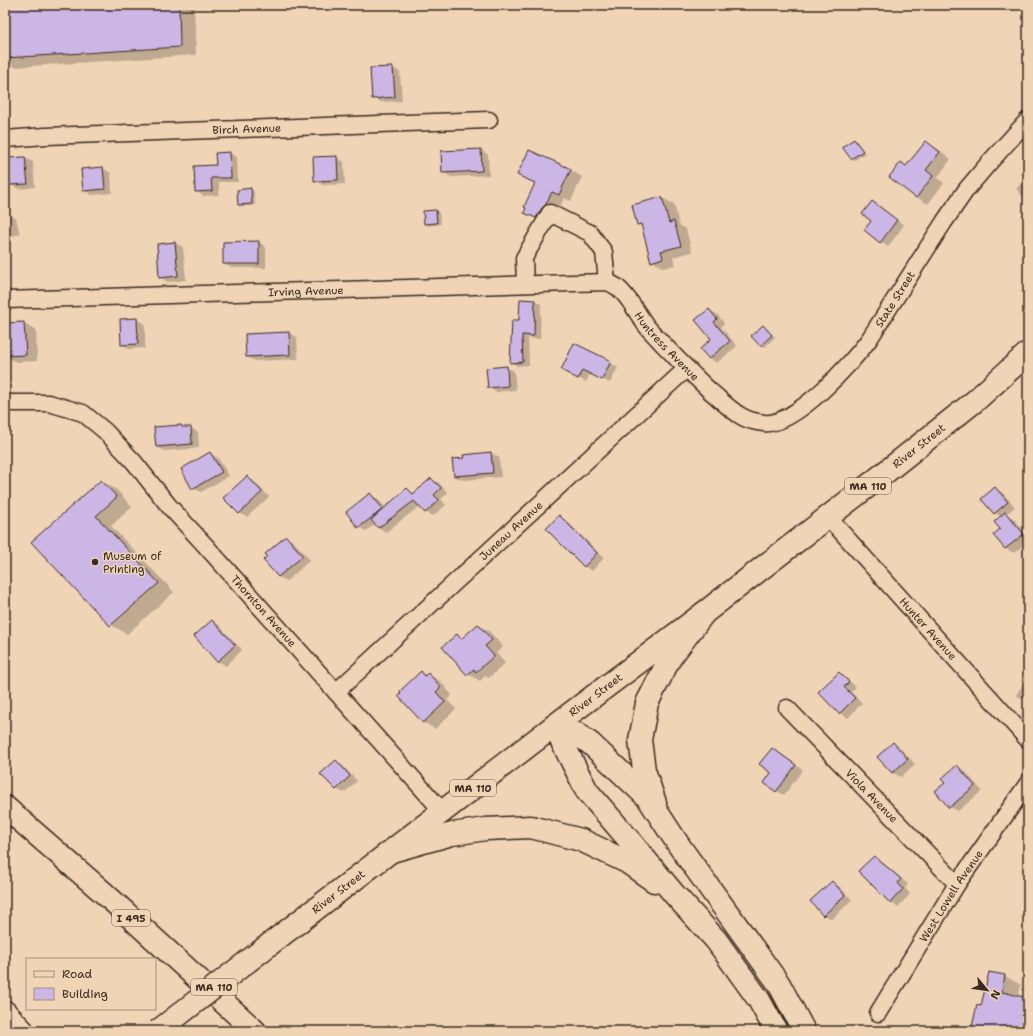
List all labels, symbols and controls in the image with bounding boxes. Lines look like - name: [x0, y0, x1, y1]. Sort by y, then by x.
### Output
- street label: Birch Avenue: [212, 120, 281, 137]
- street label: State Street: [871, 268, 918, 330]
- street label: Irving Avenue: [268, 282, 344, 300]
- street label: Huntress Avenue: [631, 309, 703, 384]
- street label: River Street: [889, 420, 948, 471]
- road number: MA 110: [845, 478, 891, 494]
- street label: Juneau Avenue: [476, 498, 546, 564]
- place label: Museum of Printing: [103, 549, 162, 577]
- marker: Museum of Printing: [90, 557, 100, 567]
- street label: Thornton Avenue: [228, 572, 300, 650]
- street label: Hunter Avenue: [896, 594, 960, 663]
- street label: River Street: [566, 669, 626, 720]
- street label: Viola Avenue: [842, 765, 901, 826]
- road number: MA 110: [450, 780, 496, 796]
- street label: West Lowell Avenue: [916, 847, 986, 945]
- street label: River Street: [308, 866, 368, 917]
- road number: I 495: [112, 910, 150, 926]
- legend: [26, 958, 156, 1010]
- text: Road: [62, 966, 93, 982]
- north arrow: [967, 970, 1007, 1010]
- road number: MA 110: [191, 979, 237, 995]
- text: Building: [62, 986, 108, 1002]
- text: N: [986, 987, 1004, 1002]

